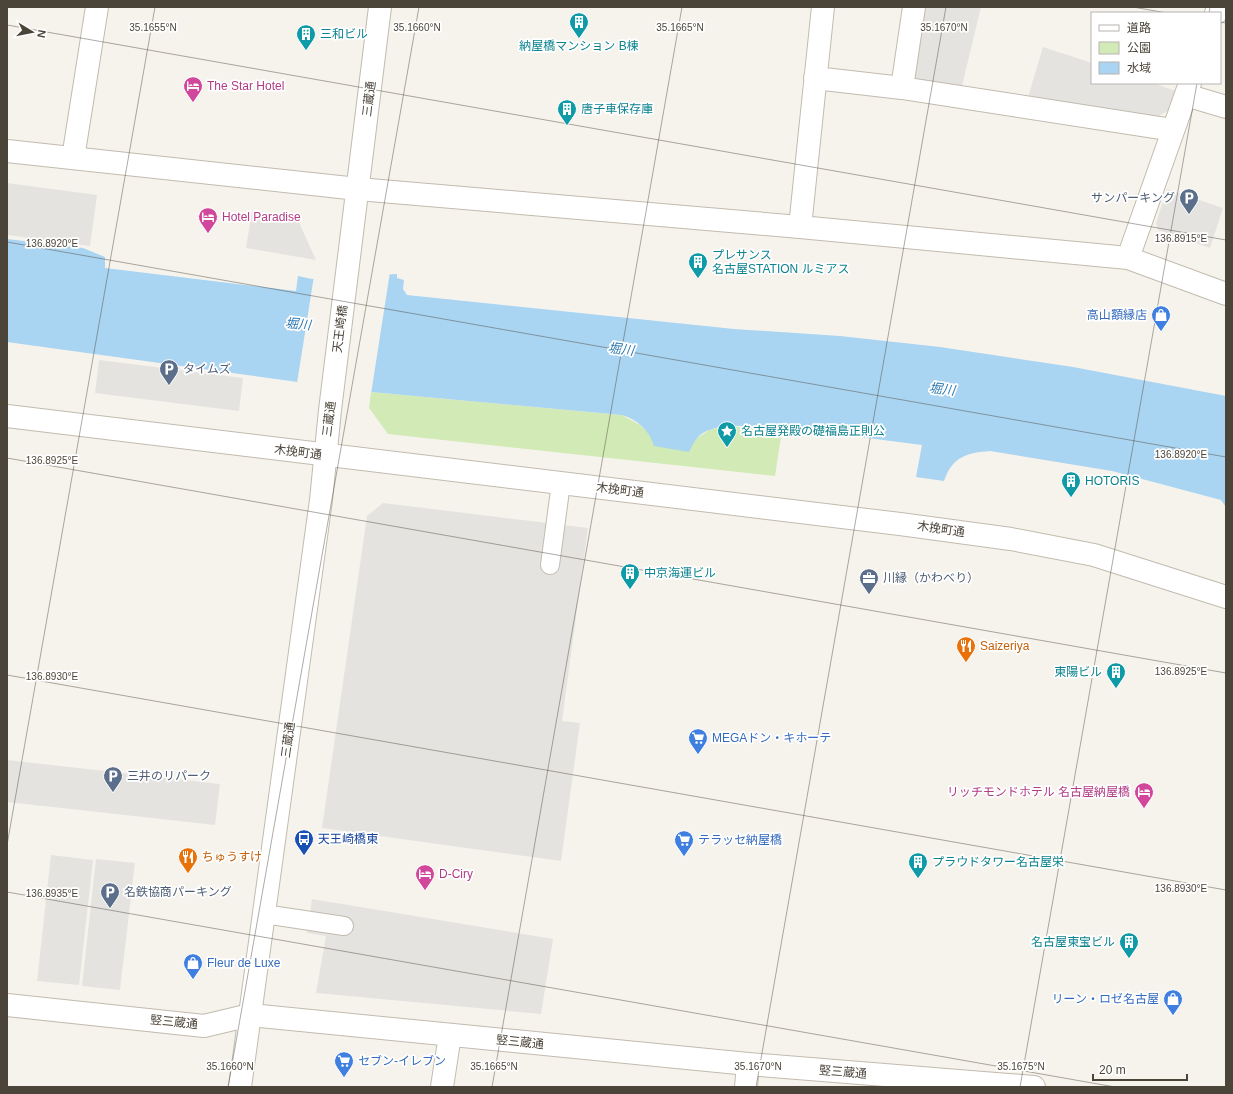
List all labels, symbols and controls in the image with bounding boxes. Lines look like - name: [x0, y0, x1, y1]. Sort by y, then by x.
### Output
- building icon: 納屋橋マンション B棟: [568, 11, 590, 39]
- north arrow: [12, 12, 52, 52]
- legend: [1091, 12, 1221, 84]
- text: 道路: [1127, 21, 1151, 35]
- text: 35.1655°N: [129, 22, 177, 33]
- text: 35.1660°N: [393, 22, 441, 33]
- text: 35.1665°N: [656, 22, 704, 33]
- text: 35.1670°N: [920, 22, 968, 33]
- building icon: 三和ビル: [295, 23, 317, 51]
- place label: 三和ビル: [320, 27, 368, 41]
- text: N: [35, 29, 48, 39]
- place label: 納屋橋マンション B棟: [519, 39, 639, 53]
- text: 公園: [1127, 41, 1151, 55]
- text: 水域: [1127, 61, 1151, 75]
- hotel icon: The Star Hotel: [182, 75, 204, 103]
- place label: The Star Hotel: [207, 79, 284, 93]
- street label: 三蔵通: [360, 80, 378, 118]
- building icon: 唐子車保存庫: [556, 98, 578, 126]
- place label: 唐子車保存庫: [581, 102, 653, 116]
- parking icon: サンパーキング: [1178, 187, 1200, 215]
- place label: サンパーキング: [1091, 191, 1175, 205]
- hotel icon: Hotel Paradise: [197, 206, 219, 234]
- place label: Hotel Paradise: [222, 210, 301, 224]
- text: 136.8915°E: [1155, 233, 1208, 244]
- text: 136.8920°E: [26, 238, 79, 249]
- place label: プレサンス 名古屋STATION ルミアス: [712, 248, 850, 276]
- building icon: プレサンス 名古屋STATION ルミアス: [687, 251, 709, 279]
- street label: 天王崎橋: [330, 304, 350, 354]
- shop icon: 高山額縁店: [1150, 304, 1172, 332]
- place label: 高山額縁店: [1087, 308, 1147, 322]
- water label: 堀川: [284, 315, 314, 333]
- water label: 堀川: [607, 340, 637, 358]
- parking icon: タイムズ: [158, 358, 180, 386]
- place label: タイムズ: [183, 362, 231, 376]
- water label: 堀川: [928, 380, 958, 398]
- street label: 三蔵通: [320, 400, 338, 438]
- place icon: 名古屋発殿の礎福島正則公: [716, 420, 738, 448]
- place label: 名古屋発殿の礎福島正則公: [741, 424, 885, 438]
- street label: 木挽町通: [273, 442, 323, 462]
- text: 136.8920°E: [1155, 449, 1208, 460]
- text: 136.8925°E: [26, 455, 79, 466]
- building icon: HOTORIS: [1060, 470, 1082, 498]
- place label: HOTORIS: [1085, 474, 1139, 488]
- street label: 木挽町通: [595, 480, 645, 500]
- street label: 木挽町通: [916, 519, 966, 539]
- building icon: 中京海運ビル: [619, 562, 641, 590]
- place label: 中京海運ビル: [644, 566, 716, 580]
- office icon: 川縁（かわべり）: [858, 567, 880, 595]
- place label: 川縁（かわべり）: [883, 571, 979, 585]
- restaurant icon: Saizeriya: [955, 635, 977, 663]
- place label: Saizeriya: [980, 639, 1030, 653]
- building icon: 東陽ビル: [1105, 661, 1127, 689]
- place label: 東陽ビル: [1054, 665, 1102, 679]
- text: 136.8925°E: [1155, 666, 1208, 677]
- text: 136.8930°E: [26, 671, 79, 682]
- street label: 三蔵通: [279, 721, 297, 759]
- supermarket icon: MEGAドン・キホーテ: [687, 727, 709, 755]
- place label: MEGAドン・キホーテ: [712, 731, 831, 745]
- parking icon: 三井のリパーク: [102, 765, 124, 793]
- place label: 三井のリパーク: [127, 769, 211, 783]
- hotel icon: リッチモンドホテル 名古屋納屋橋: [1133, 781, 1155, 809]
- place label: リッチモンドホテル 名古屋納屋橋: [947, 785, 1130, 799]
- bus stop icon: 天王崎橋東: [293, 828, 315, 856]
- supermarket icon: テラッセ納屋橋: [673, 829, 695, 857]
- place label: 天王崎橋東: [318, 832, 378, 846]
- place label: テラッセ納屋橋: [698, 833, 782, 847]
- restaurant icon: ちゅうすけ: [177, 846, 199, 874]
- place label: ちゅうすけ: [202, 850, 262, 864]
- building icon: プラウドタワー名古屋栄: [907, 851, 929, 879]
- place label: プラウドタワー名古屋栄: [932, 855, 1064, 869]
- hotel icon: D-Ciry: [414, 863, 436, 891]
- place label: D-Ciry: [439, 867, 473, 881]
- parking icon: 名鉄協商パーキング: [99, 881, 121, 909]
- text: 136.8930°E: [1155, 883, 1208, 894]
- place label: 名鉄協商パーキング: [124, 885, 232, 899]
- text: 136.8935°E: [26, 888, 79, 899]
- building icon: 名古屋東宝ビル: [1118, 931, 1140, 959]
- place label: 名古屋東宝ビル: [1031, 935, 1115, 949]
- shop icon: Fleur de Luxe: [182, 952, 204, 980]
- place label: Fleur de Luxe: [207, 956, 281, 970]
- shop icon: リーン・ロゼ名古屋: [1162, 988, 1184, 1016]
- place label: リーン・ロゼ名古屋: [1052, 992, 1159, 1006]
- street label: 竪三蔵通: [149, 1013, 199, 1031]
- street label: 竪三蔵通: [495, 1033, 545, 1051]
- supermarket icon: セブン-イレブン: [333, 1050, 355, 1078]
- place label: セブン-イレブン: [358, 1054, 446, 1068]
- scale bar: [1093, 1056, 1187, 1082]
- text: 35.1660°N: [206, 1061, 254, 1072]
- text: 35.1665°N: [470, 1061, 518, 1072]
- text: 35.1670°N: [734, 1061, 782, 1072]
- text: 35.1675°N: [997, 1061, 1045, 1072]
- street label: 竪三蔵通: [818, 1063, 868, 1081]
- text: 20 m: [1099, 1063, 1126, 1077]

